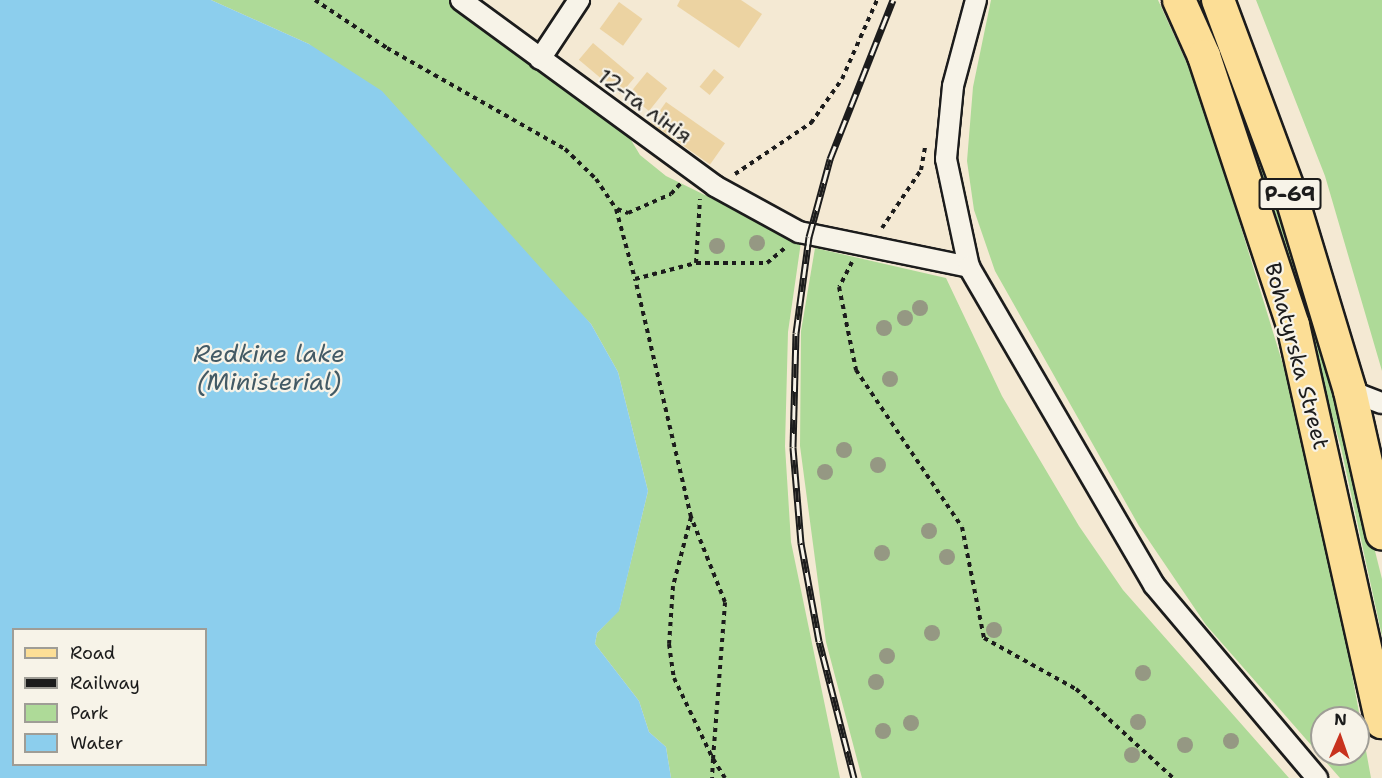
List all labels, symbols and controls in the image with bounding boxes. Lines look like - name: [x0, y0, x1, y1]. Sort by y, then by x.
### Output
- street label: 12-та лінія: [593, 63, 697, 149]
- road number: Р-69: [1258, 176, 1322, 212]
- street label: Bohatyrska Street: [1259, 260, 1335, 452]
- water label: Redkine lake (Ministerial): [193, 341, 345, 397]
- legend: [12, 628, 207, 766]
- text: Road: [70, 641, 115, 665]
- text: Railway: [70, 671, 140, 695]
- text: Park: [70, 701, 109, 725]
- north arrow: [1310, 706, 1370, 766]
- text: N: [1334, 709, 1347, 730]
- text: Water: [70, 731, 123, 755]

